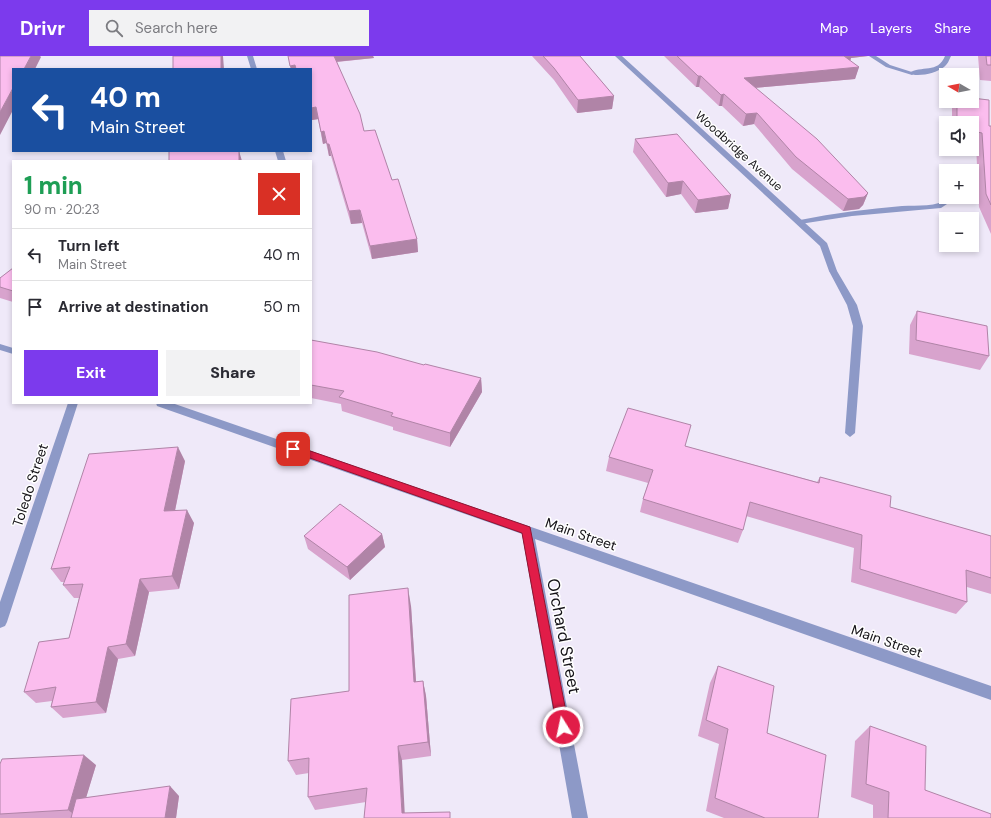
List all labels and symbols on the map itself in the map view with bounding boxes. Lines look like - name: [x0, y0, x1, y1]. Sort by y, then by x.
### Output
- north arrow: [939, 68, 979, 108]
- street label: Woodbridge Avenue: [692, 107, 786, 195]
- pin: [276, 432, 310, 466]
- street label: Toledo Street: [8, 441, 52, 529]
- street label: Main Street: [543, 513, 619, 555]
- street label: Orchard Street: [542, 576, 586, 696]
- street label: Main Street: [849, 620, 925, 662]
- position arrow: [542, 706, 584, 748]

